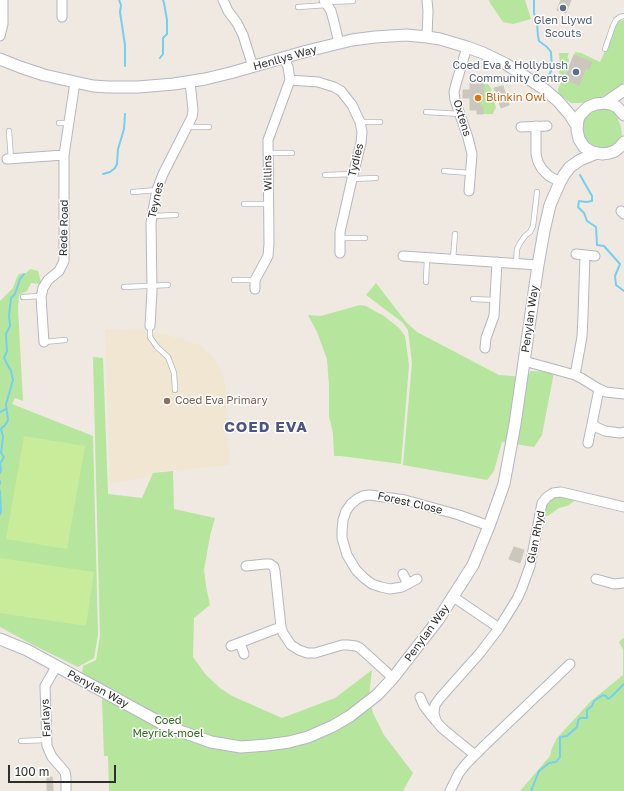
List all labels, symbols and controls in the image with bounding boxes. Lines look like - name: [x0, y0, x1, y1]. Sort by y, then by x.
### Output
- marker: Glen Llywd Scouts: [558, 3, 568, 13]
- place label: Glen Llywd Scouts: [534, 14, 592, 40]
- street label: Henllys Way: [252, 43, 318, 73]
- place label: Coed Eva & Hollybush Community Centre: [453, 59, 568, 85]
- marker: Coed Eva & Hollybush Community Centre: [571, 67, 581, 77]
- place label: Blinkin Owl: [486, 91, 546, 105]
- marker: Blinkin Owl: [473, 93, 483, 103]
- street label: Oxtens: [450, 98, 474, 138]
- street label: Tydies: [346, 142, 366, 178]
- street label: Willins: [261, 155, 275, 191]
- street label: Teynes: [145, 180, 167, 220]
- street label: Rede Road: [57, 200, 71, 256]
- street label: Penylan Way: [519, 285, 541, 353]
- place label: Coed Eva Primary: [175, 394, 268, 408]
- marker: Coed Eva Primary: [162, 396, 172, 406]
- district label: COED EVA: [224, 418, 308, 436]
- street label: Forest Close: [376, 489, 444, 517]
- street label: Glan Rhyd: [524, 509, 548, 565]
- street label: Penylan Way: [402, 602, 452, 664]
- street label: Penylan Way: [65, 667, 131, 711]
- street label: Farlays: [38, 699, 54, 737]
- park label: Coed Meyrick-moel: [132, 714, 204, 740]
- scale bar: [10, 757, 118, 783]
- text: 100 m: [15, 764, 49, 779]

